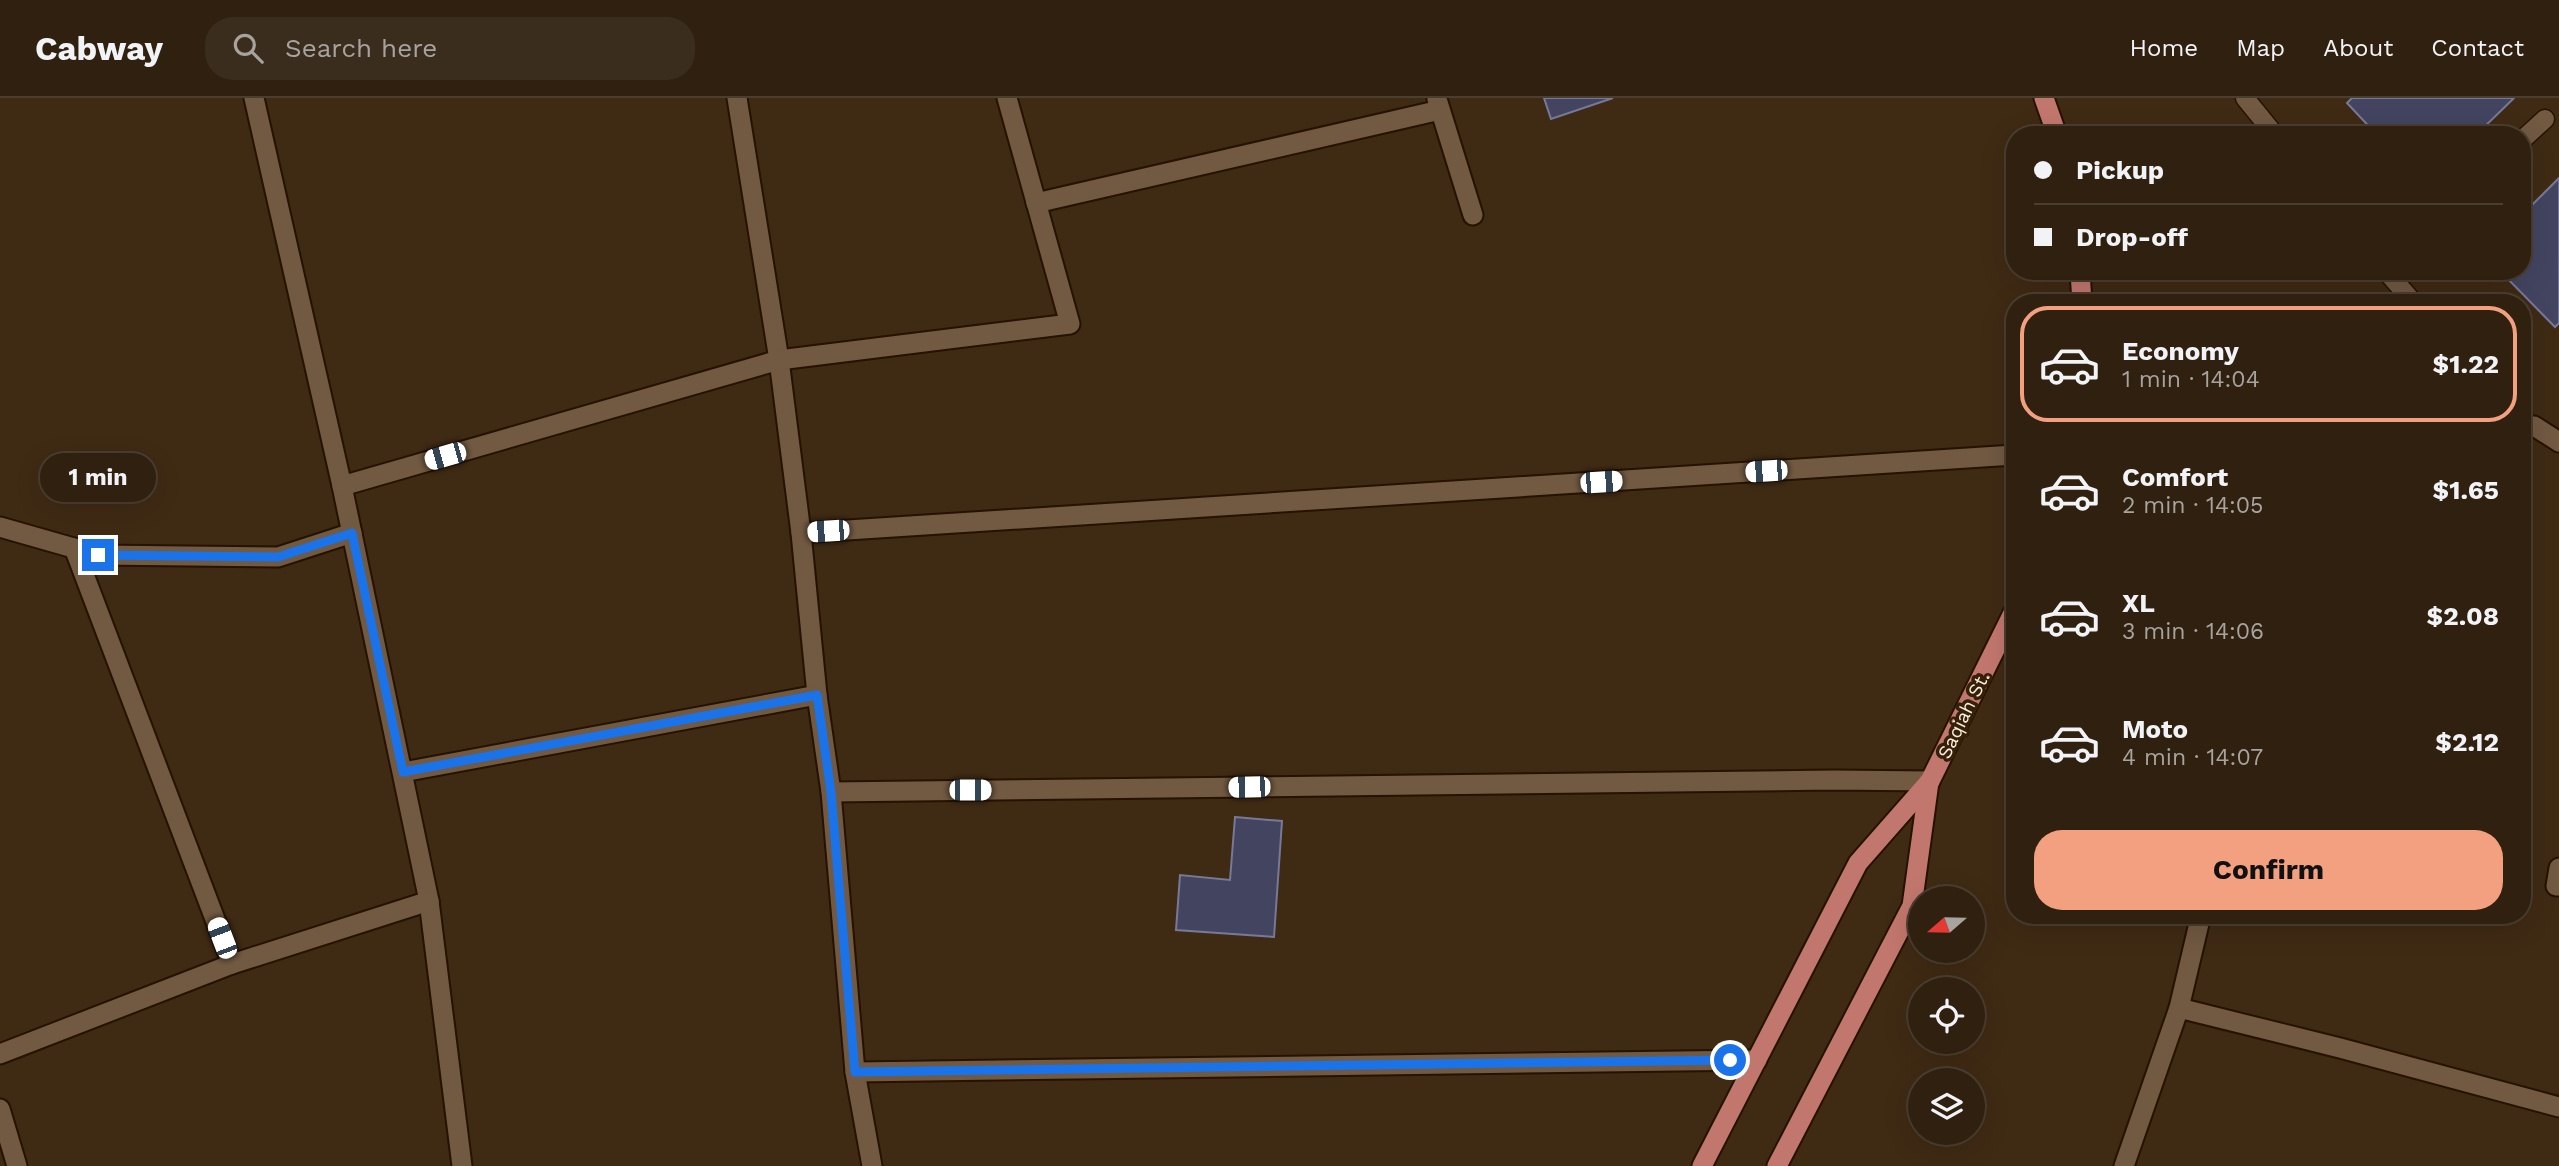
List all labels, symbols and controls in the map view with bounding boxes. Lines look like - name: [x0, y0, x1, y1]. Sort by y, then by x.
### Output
- search box: [205, 17, 695, 80]
- text: Cabway: [35, 29, 163, 68]
- icon: search: [229, 29, 267, 67]
- text: Search here: [285, 33, 437, 63]
- text: Home: [2130, 34, 2198, 62]
- text: Map: [2236, 34, 2285, 62]
- text: About: [2323, 34, 2393, 62]
- text: Contact: [2431, 34, 2524, 62]
- text: Pickup: [2076, 155, 2164, 185]
- text: Drop-off: [2076, 222, 2188, 252]
- icon: car: [2038, 333, 2101, 396]
- text: Economy: [2122, 336, 2239, 366]
- text: $1.22: [2433, 349, 2499, 379]
- text: 1 min · 14:04: [2122, 366, 2260, 393]
- car: [422, 440, 469, 472]
- callout: 1 min: [40, 454, 156, 503]
- car: [1745, 459, 1788, 483]
- icon: car: [2038, 459, 2101, 522]
- text: Comfort: [2122, 462, 2228, 492]
- text: 1 min: [68, 464, 128, 491]
- car: [1580, 470, 1623, 494]
- text: $1.65: [2433, 475, 2499, 505]
- text: 2 min · 14:05: [2122, 492, 2263, 519]
- car: [807, 519, 850, 543]
- route end: [82, 539, 114, 571]
- icon: car: [2038, 585, 2101, 648]
- text: XL: [2122, 588, 2155, 618]
- text: $2.08: [2427, 601, 2499, 631]
- text: 3 min · 14:06: [2122, 618, 2264, 645]
- street label: Saqiah St.: [1933, 668, 1994, 762]
- icon: car: [2038, 711, 2101, 774]
- text: Moto: [2122, 714, 2188, 744]
- text: $2.12: [2435, 727, 2499, 757]
- text: 4 min · 14:07: [2122, 744, 2263, 771]
- car: [1228, 776, 1271, 798]
- car: [950, 780, 992, 801]
- button: Confirm: [2034, 830, 2503, 910]
- north arrow: [1908, 886, 1984, 962]
- map controls: [1908, 886, 1985, 1145]
- car: [205, 915, 240, 961]
- button: locate: [1908, 977, 1985, 1054]
- route start: [1714, 1044, 1746, 1076]
- button: layers: [1908, 1068, 1985, 1145]

